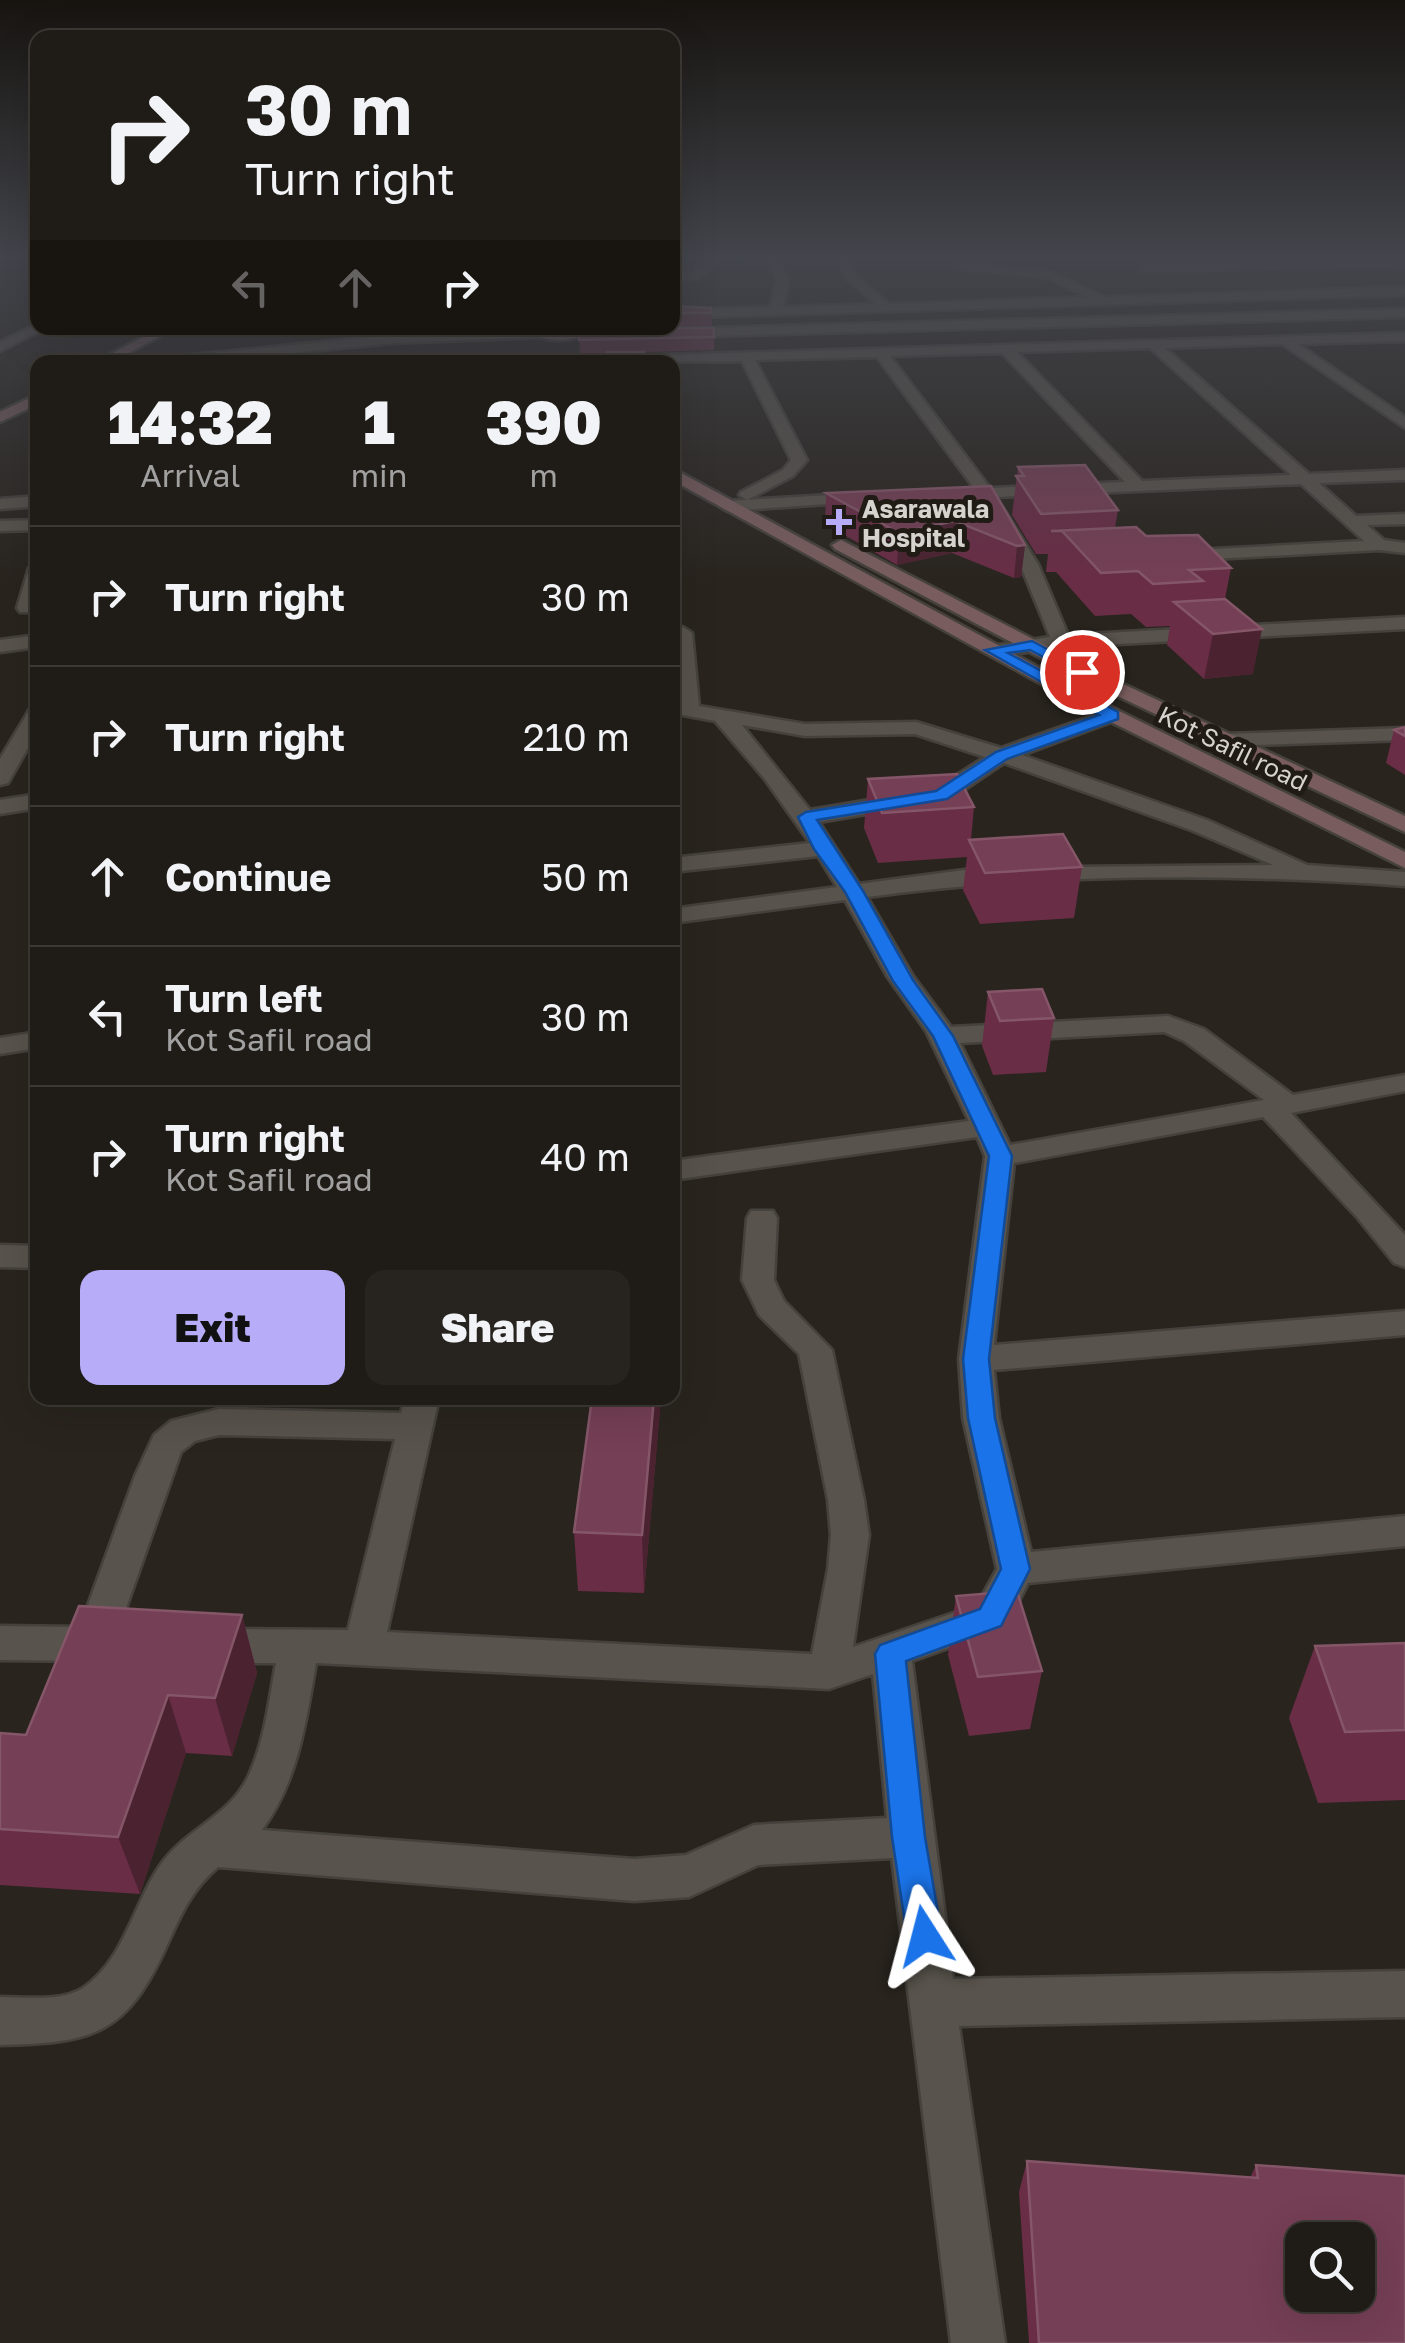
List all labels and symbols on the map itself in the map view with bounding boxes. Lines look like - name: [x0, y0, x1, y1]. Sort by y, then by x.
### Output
- place label: Asarawala Hospital: [862, 493, 989, 553]
- marker: Asarawala Hospital: [826, 509, 852, 535]
- pin: [1040, 630, 1125, 715]
- street label: Kot Safil road: [1153, 699, 1313, 797]
- position arrow: [873, 1884, 977, 1988]

